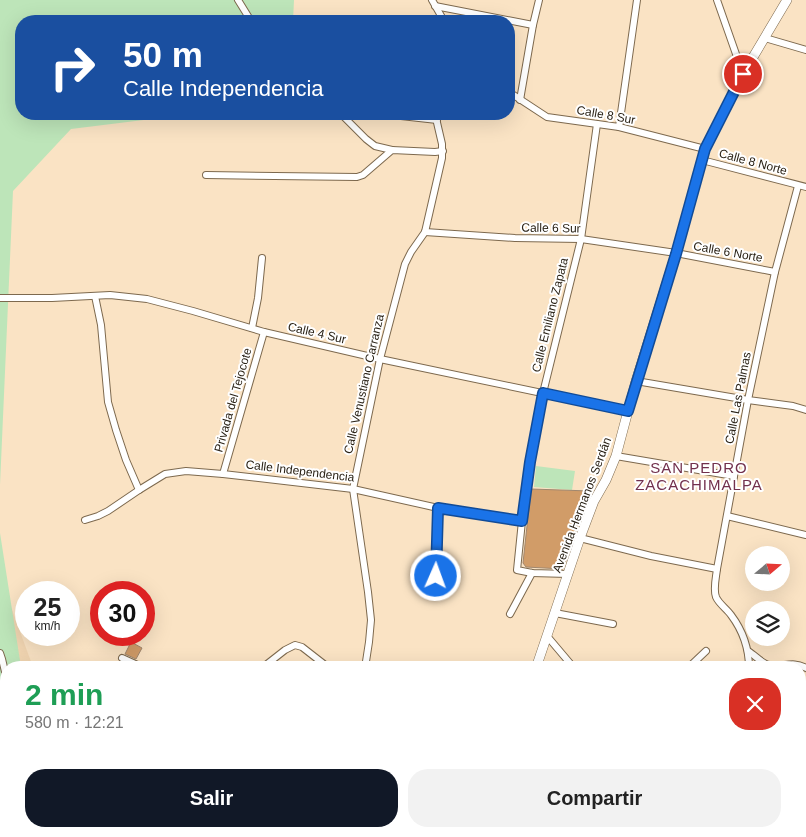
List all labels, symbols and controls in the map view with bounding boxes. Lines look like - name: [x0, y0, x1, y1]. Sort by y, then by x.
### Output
- icon: right: [40, 35, 105, 100]
- text: 50 m: [123, 35, 203, 74]
- pin: [722, 53, 764, 95]
- icon: arrive: [729, 60, 757, 88]
- text: Calle Independencia: [123, 76, 324, 101]
- street label: Calle 8 Sur: [576, 103, 636, 127]
- street label: Calle 8 Norte: [717, 146, 789, 178]
- street label: Calle 6 Sur: [521, 220, 581, 236]
- street label: Calle 6 Norte: [692, 239, 764, 265]
- street label: Calle Emiliano Zapata: [529, 256, 571, 374]
- street label: Calle Venustiano Carranza: [341, 313, 387, 455]
- street label: Calle 4 Sur: [286, 320, 348, 346]
- street label: Privada del Tejocote: [211, 346, 255, 454]
- street label: Calle Las Palmas: [722, 351, 754, 445]
- street label: Avenida Hermanos Serdán: [550, 435, 614, 575]
- street label: Calle Independencia: [245, 457, 355, 485]
- district label: SAN PEDRO ZACACHIMALPA: [635, 459, 763, 493]
- north arrow: [745, 546, 790, 591]
- map controls: [745, 546, 790, 646]
- position arrow: [409, 549, 461, 601]
- speed limit sign: 30: [90, 581, 155, 646]
- text: 25: [34, 593, 61, 621]
- button: layers: [745, 601, 790, 646]
- text: km/h: [34, 619, 61, 633]
- text: 2 min: [25, 678, 103, 711]
- button: close: [729, 678, 781, 730]
- text: 580 m · 12:21: [25, 714, 124, 731]
- button: Salir: [25, 769, 398, 827]
- button: Compartir: [408, 769, 781, 827]

